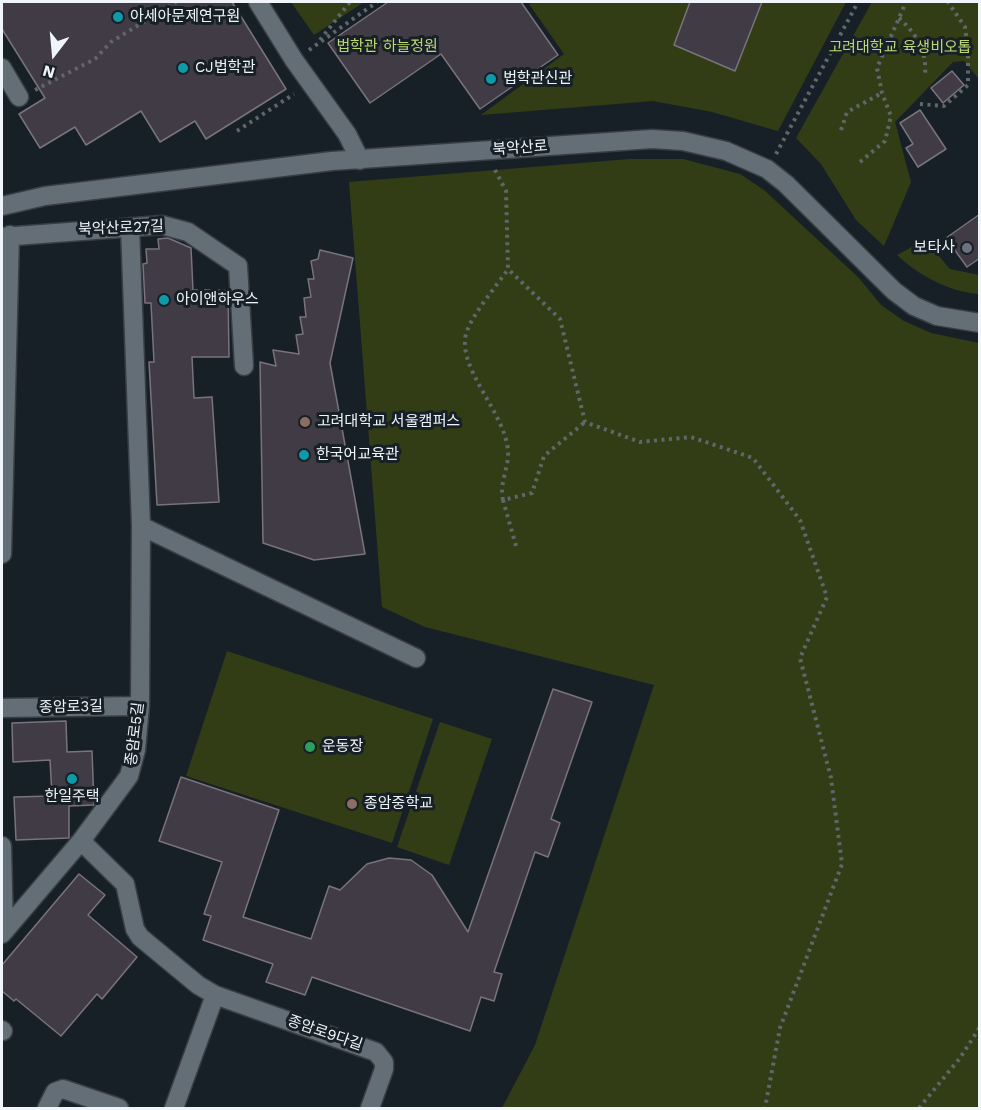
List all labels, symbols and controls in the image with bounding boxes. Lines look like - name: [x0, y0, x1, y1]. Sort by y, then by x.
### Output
- place label: 아세아문제연구원: [130, 8, 240, 26]
- marker: 아세아문제연구원: [111, 10, 125, 24]
- north arrow: [24, 24, 84, 84]
- park label: 법학관 하늘정원: [336, 38, 438, 56]
- park label: 고려대학교 육생비오톱: [828, 39, 972, 57]
- place label: CJ법학관: [195, 59, 255, 77]
- text: N: [41, 61, 57, 83]
- marker: CJ법학관: [176, 61, 190, 75]
- place label: 법학관신관: [503, 70, 572, 88]
- marker: 법학관신관: [484, 72, 498, 86]
- street label: 북악산로: [492, 137, 548, 159]
- street label: 북악산로27길: [78, 218, 164, 238]
- place label: 보타사: [914, 239, 955, 257]
- marker: 보타사: [960, 241, 974, 255]
- place label: 아이앤하우스: [176, 291, 259, 309]
- marker: 아이앤하우스: [157, 293, 171, 307]
- place label: 고려대학교 서울캠퍼스: [317, 413, 460, 431]
- marker: 고려대학교 서울캠퍼스: [298, 415, 312, 429]
- place label: 한국어교육관: [316, 446, 399, 464]
- marker: 한국어교육관: [297, 448, 311, 462]
- street label: 종암로3길: [39, 697, 103, 717]
- street label: 종암로5길: [122, 701, 148, 767]
- place label: 운동장: [322, 738, 363, 756]
- marker: 운동장: [303, 740, 317, 754]
- marker: 한일주택: [65, 772, 79, 786]
- place label: 한일주택: [44, 788, 100, 806]
- place label: 종암중학교: [364, 795, 433, 813]
- marker: 종암중학교: [345, 797, 359, 811]
- street label: 종암로9다길: [285, 1012, 365, 1054]

